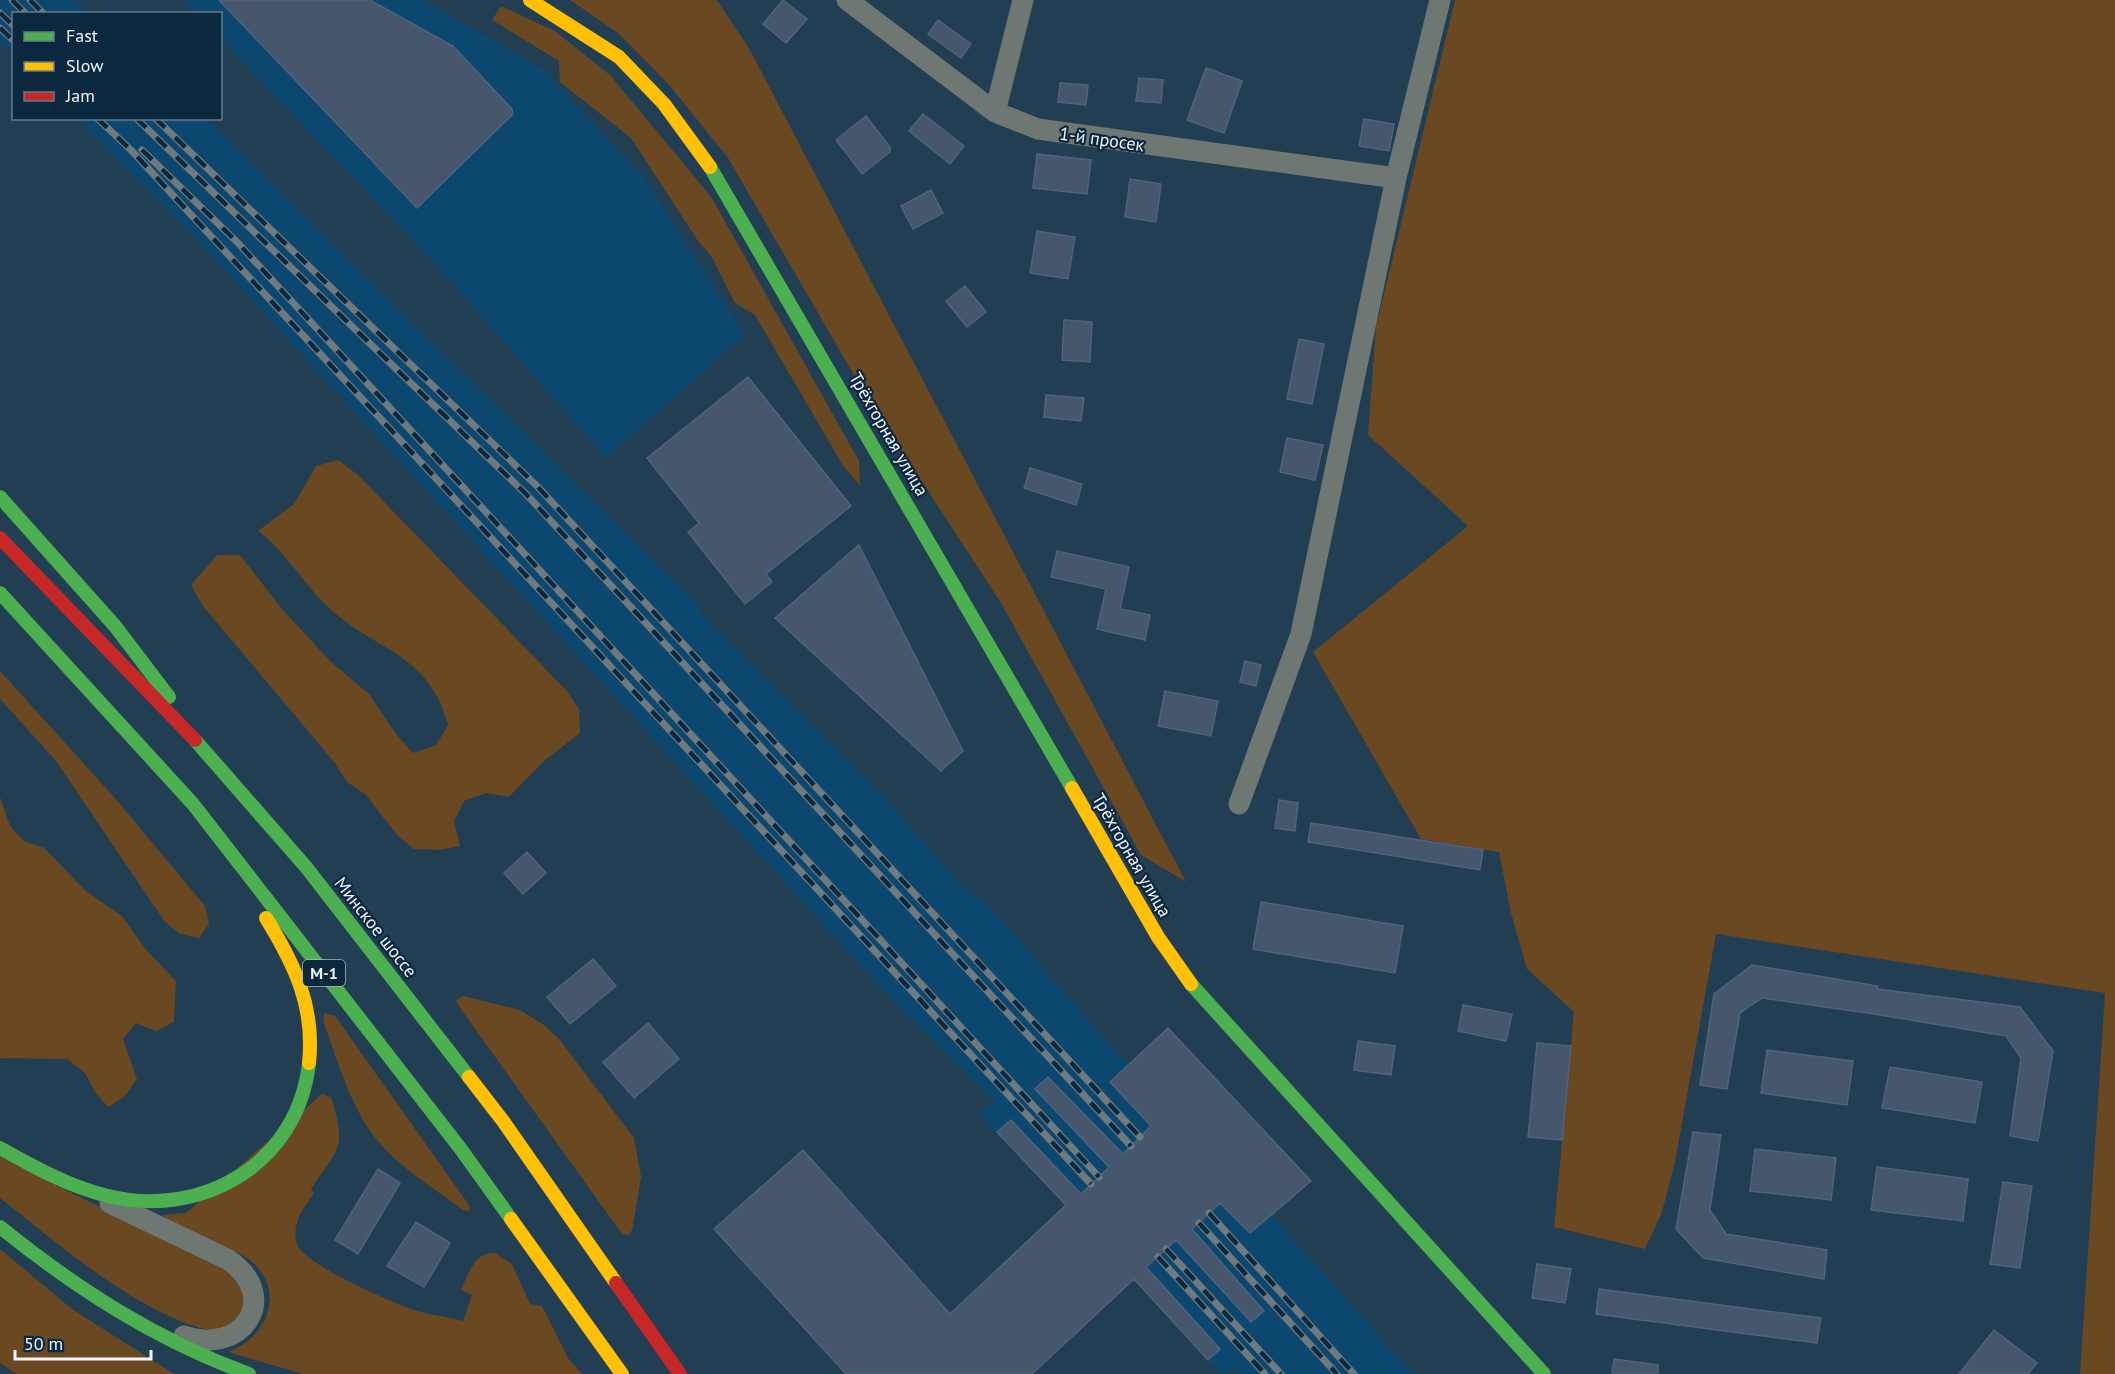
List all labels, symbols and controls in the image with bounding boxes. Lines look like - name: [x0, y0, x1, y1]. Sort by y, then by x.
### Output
- legend: [12, 12, 222, 120]
- text: Fast: [66, 24, 98, 47]
- text: Slow: [66, 54, 104, 77]
- text: Jam: [65, 84, 95, 107]
- street label: 1-й просек: [1058, 122, 1146, 156]
- street label: Трёхгорная улица: [844, 368, 934, 500]
- street label: Трёхгорная улица: [1087, 789, 1177, 921]
- street label: Минское шоссе: [330, 872, 422, 982]
- road number: М-1: [303, 960, 345, 986]
- scale bar: [15, 1323, 152, 1361]
- text: 50 m: [24, 1332, 63, 1355]

